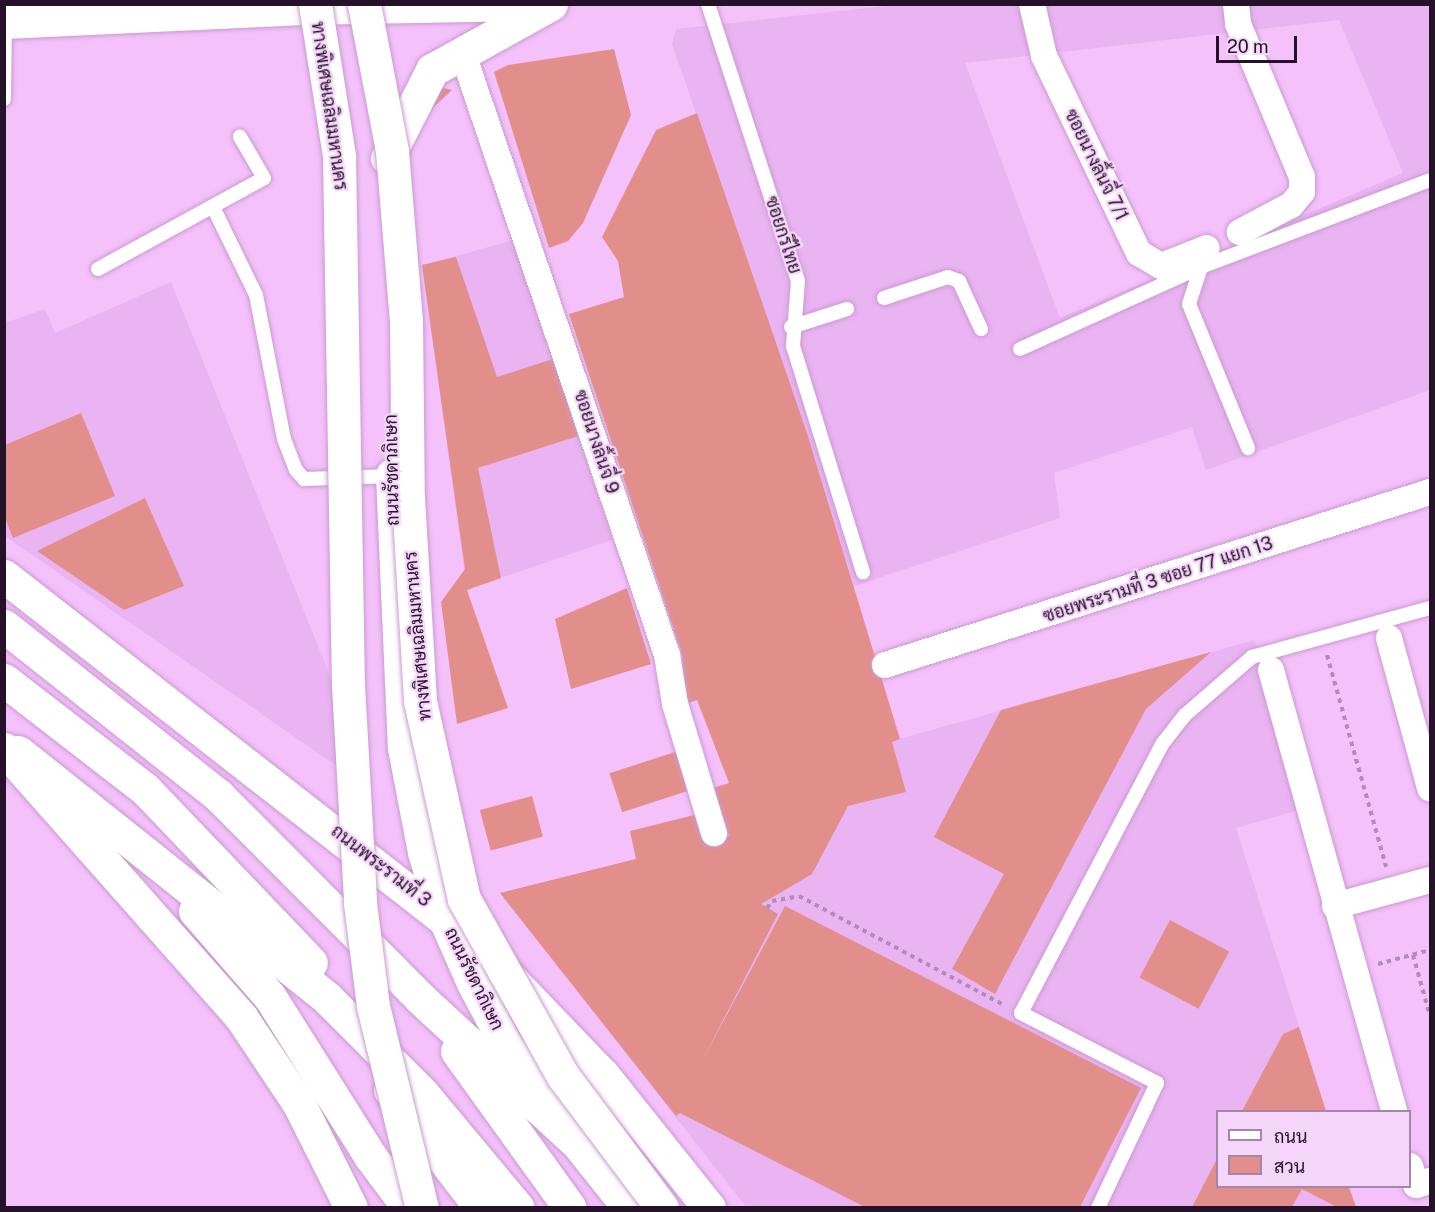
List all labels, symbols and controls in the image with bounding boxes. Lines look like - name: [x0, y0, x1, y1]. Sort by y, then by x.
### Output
- street label: ทางพิเศษเฉลิมมหานคร: [306, 20, 352, 192]
- scale bar: [1219, 24, 1300, 62]
- text: 20 m: [1227, 36, 1269, 57]
- street label: ซอยนางลิ้นจี่ 7/1: [1060, 106, 1132, 224]
- street label: ซอยกรีไทย: [760, 194, 806, 276]
- street label: ซอยนางลิ้นจี่ 9: [569, 387, 623, 497]
- street label: ถนนรัชดาภิเษก: [380, 414, 404, 526]
- street label: ซอยพระรามที่ 3 ซอย 77 แยก 13: [1040, 533, 1276, 627]
- street label: ทางพิเศษเฉลิมมหานคร: [400, 550, 436, 722]
- street label: ถนนพระรามที่ 3: [327, 820, 435, 912]
- street label: ถนนรัชดาภิเษก: [440, 924, 508, 1034]
- legend: [1216, 1110, 1411, 1188]
- text: ถนน: [1274, 1126, 1307, 1147]
- text: สวน: [1274, 1156, 1305, 1177]

